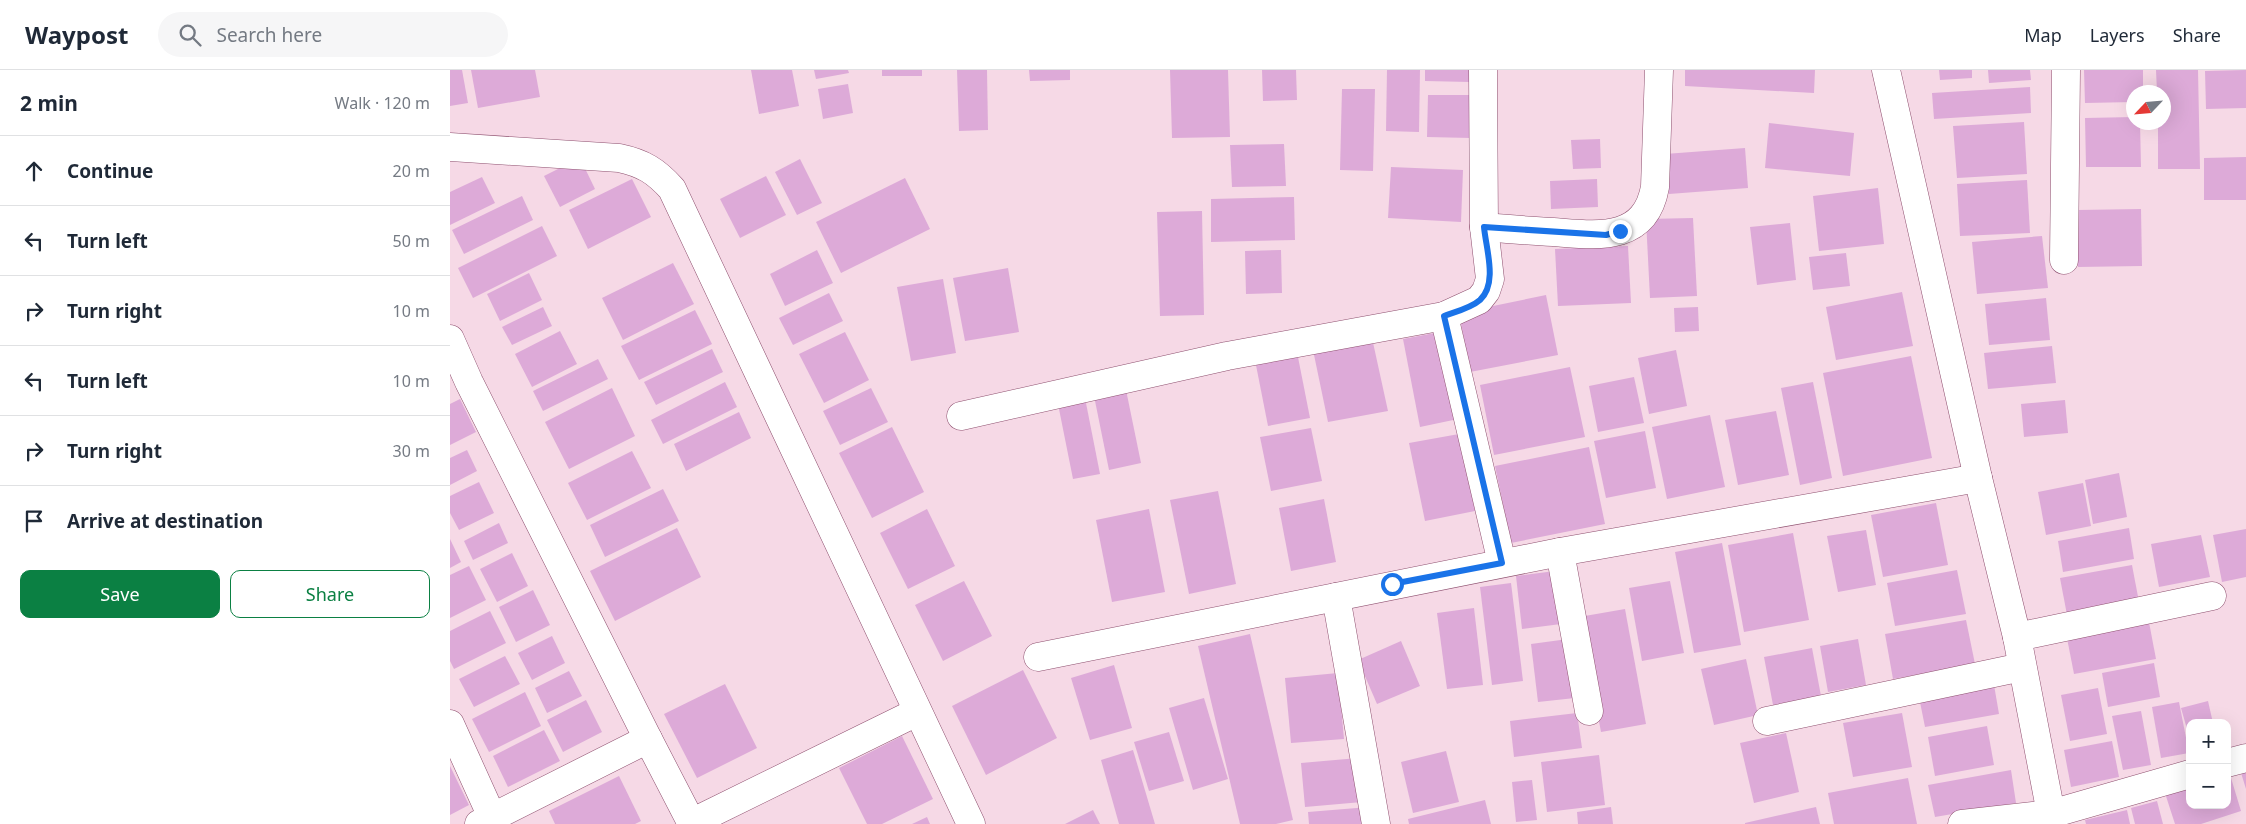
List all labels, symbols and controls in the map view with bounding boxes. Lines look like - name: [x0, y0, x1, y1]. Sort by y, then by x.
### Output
- search box: [158, 12, 508, 57]
- text: Waypost: [25, 18, 128, 51]
- icon: search: [176, 21, 204, 49]
- text: Search here: [216, 22, 322, 48]
- text: Map: [2024, 23, 2062, 47]
- text: Layers: [2090, 23, 2145, 47]
- text: Share: [2173, 23, 2221, 47]
- north arrow: [2126, 85, 2171, 130]
- text: 2 min: [20, 89, 78, 117]
- text: Walk · 120 m: [335, 92, 430, 114]
- icon: ahead: [20, 157, 48, 185]
- text: Continue: [67, 158, 153, 184]
- text: 20 m: [393, 160, 430, 182]
- route end: [1609, 220, 1632, 243]
- icon: left: [20, 227, 48, 255]
- text: Turn left: [67, 228, 148, 254]
- text: 50 m: [393, 230, 430, 252]
- icon: right: [20, 297, 48, 325]
- text: Turn right: [67, 298, 162, 324]
- text: 10 m: [393, 300, 430, 322]
- icon: left: [20, 367, 48, 395]
- text: Turn left: [67, 368, 148, 394]
- text: 10 m: [393, 370, 430, 392]
- icon: right: [20, 437, 48, 465]
- text: Turn right: [67, 438, 162, 464]
- text: 30 m: [393, 440, 430, 462]
- icon: arrive: [20, 507, 48, 535]
- text: Arrive at destination: [67, 508, 263, 534]
- button: Save: [20, 570, 220, 618]
- button: Share: [230, 570, 430, 618]
- route start: [1381, 573, 1404, 596]
- map controls: [2186, 719, 2231, 809]
- button: +: [2186, 719, 2231, 764]
- button: −: [2186, 764, 2231, 809]

